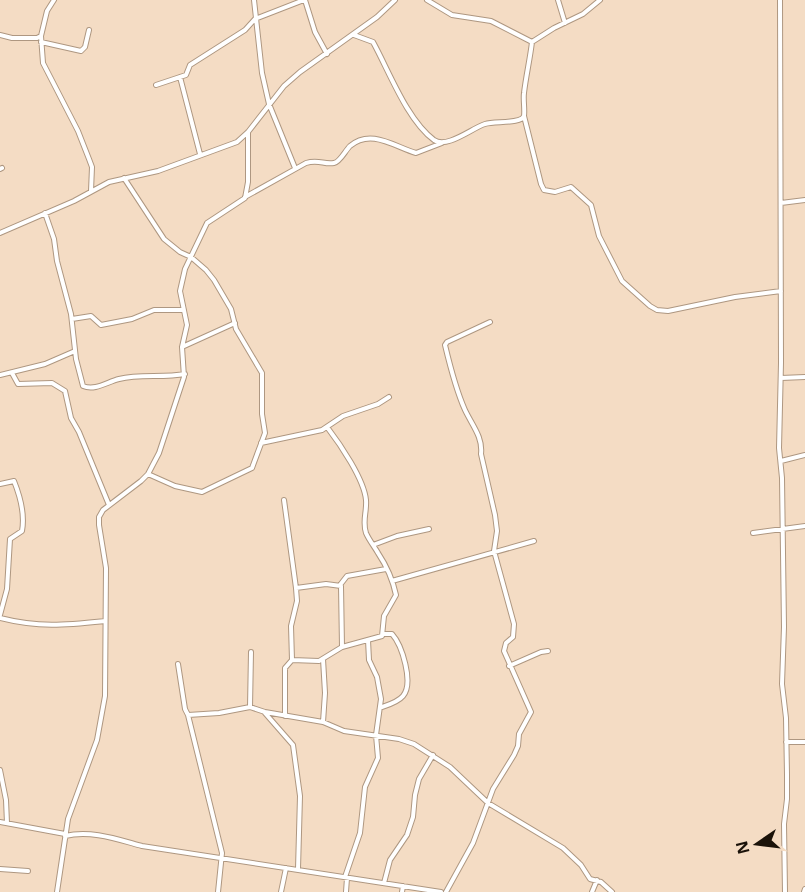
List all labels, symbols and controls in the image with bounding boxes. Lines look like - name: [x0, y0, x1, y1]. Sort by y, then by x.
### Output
- north arrow: [727, 814, 787, 874]
- text: N: [730, 839, 755, 857]

